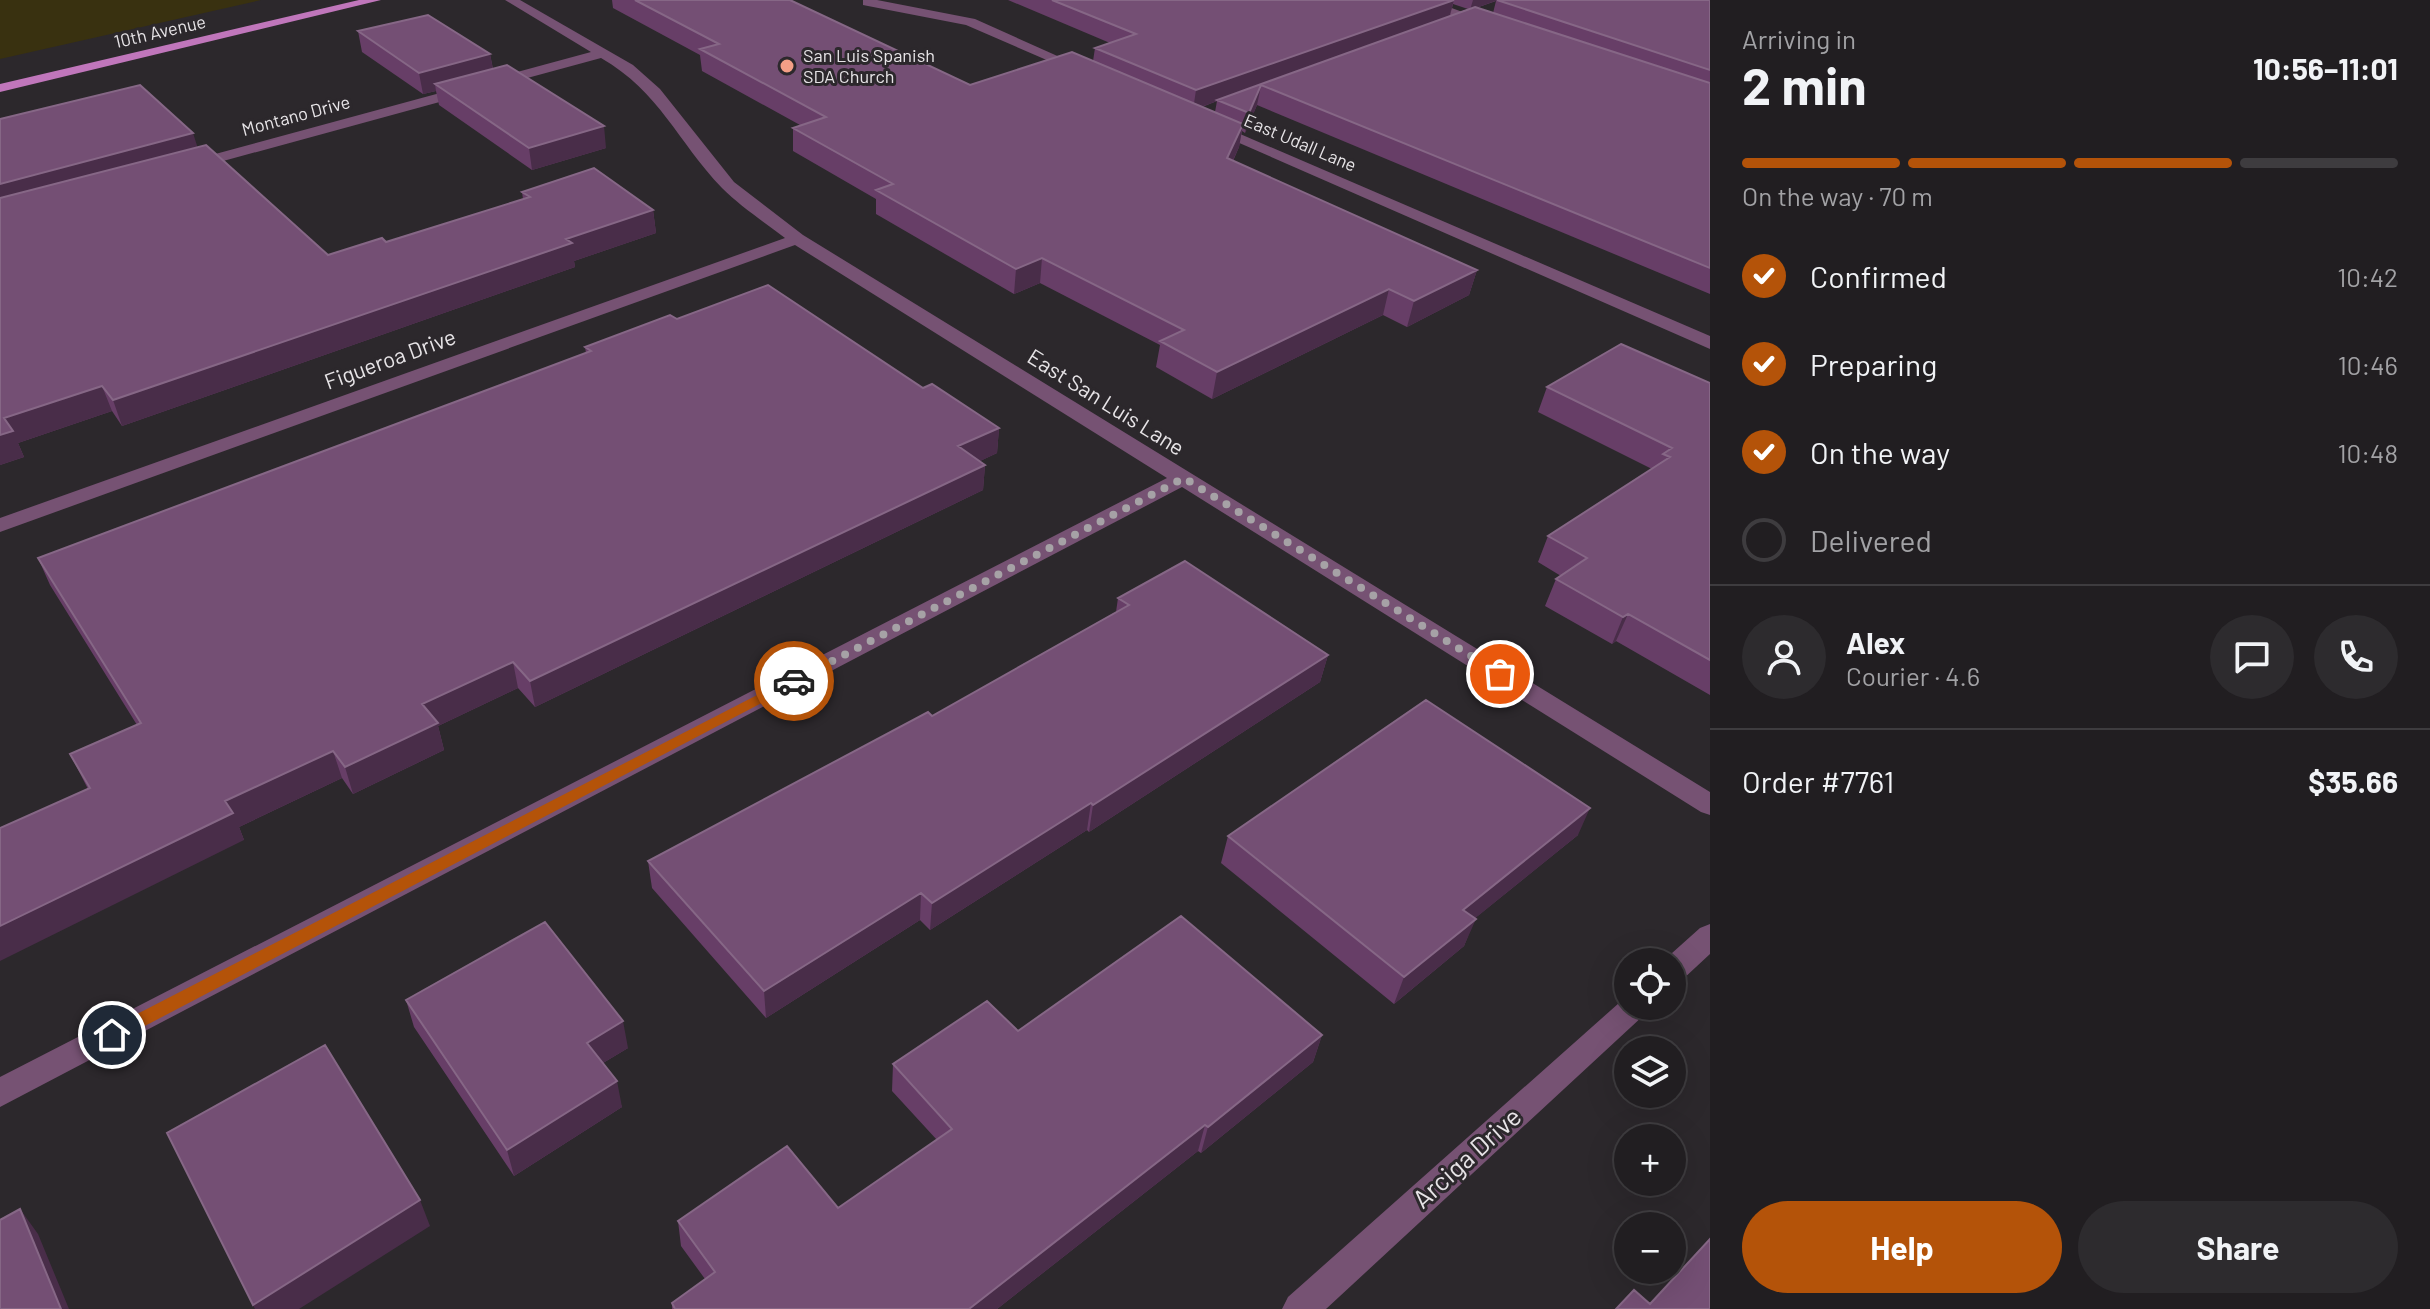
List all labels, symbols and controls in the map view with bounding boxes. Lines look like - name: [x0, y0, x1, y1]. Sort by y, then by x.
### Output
- street label: 10th Avenue: [112, 10, 208, 52]
- text: Arriving in: [1742, 23, 1856, 54]
- place label: San Luis Spanish SDA Church: [803, 44, 935, 87]
- text: 10:56–11:01: [2253, 50, 2398, 86]
- text: 2 min: [1742, 53, 1867, 115]
- marker: San Luis Spanish SDA Church: [778, 57, 796, 75]
- street label: Montano Drive: [239, 90, 352, 140]
- street label: East Udall Lane: [1241, 109, 1360, 176]
- text: On the way · 70 m: [1742, 180, 1933, 211]
- icon: check: [1742, 254, 1786, 298]
- text: Confirmed: [1810, 258, 1947, 294]
- text: 10:42: [2337, 261, 2398, 292]
- street label: Figueroa Drive: [320, 322, 459, 394]
- street label: East San Luis Lane: [1023, 342, 1190, 460]
- icon: check: [1742, 342, 1786, 386]
- text: Preparing: [1810, 346, 1937, 382]
- text: 10:46: [2338, 349, 2398, 380]
- icon: check: [1742, 430, 1786, 474]
- text: On the way: [1810, 434, 1950, 470]
- text: 10:48: [2338, 437, 2398, 468]
- text: Delivered: [1810, 522, 1932, 558]
- button: person: [1742, 615, 1826, 699]
- button: chat: [2210, 615, 2294, 699]
- button: phone: [2314, 615, 2398, 699]
- text: Alex: [1846, 624, 1905, 660]
- pin: [1466, 640, 1534, 708]
- courier: [754, 641, 834, 721]
- icon: bag: [1478, 652, 1522, 696]
- icon: car: [772, 659, 816, 703]
- text: Courier · 4.6: [1846, 660, 1980, 691]
- text: Order #7761: [1742, 763, 1894, 799]
- text: $35.66: [2308, 763, 2398, 799]
- map controls: [1614, 948, 1686, 1284]
- button: locate: [1614, 948, 1686, 1020]
- pin: [78, 1001, 146, 1069]
- icon: home: [90, 1013, 134, 1057]
- button: layers: [1614, 1036, 1686, 1108]
- street label: Arciga Drive: [1405, 1100, 1527, 1214]
- button: +: [1614, 1124, 1686, 1196]
- button: Help: [1742, 1201, 2062, 1293]
- button: Share: [2078, 1201, 2398, 1293]
- button: −: [1614, 1212, 1686, 1284]

